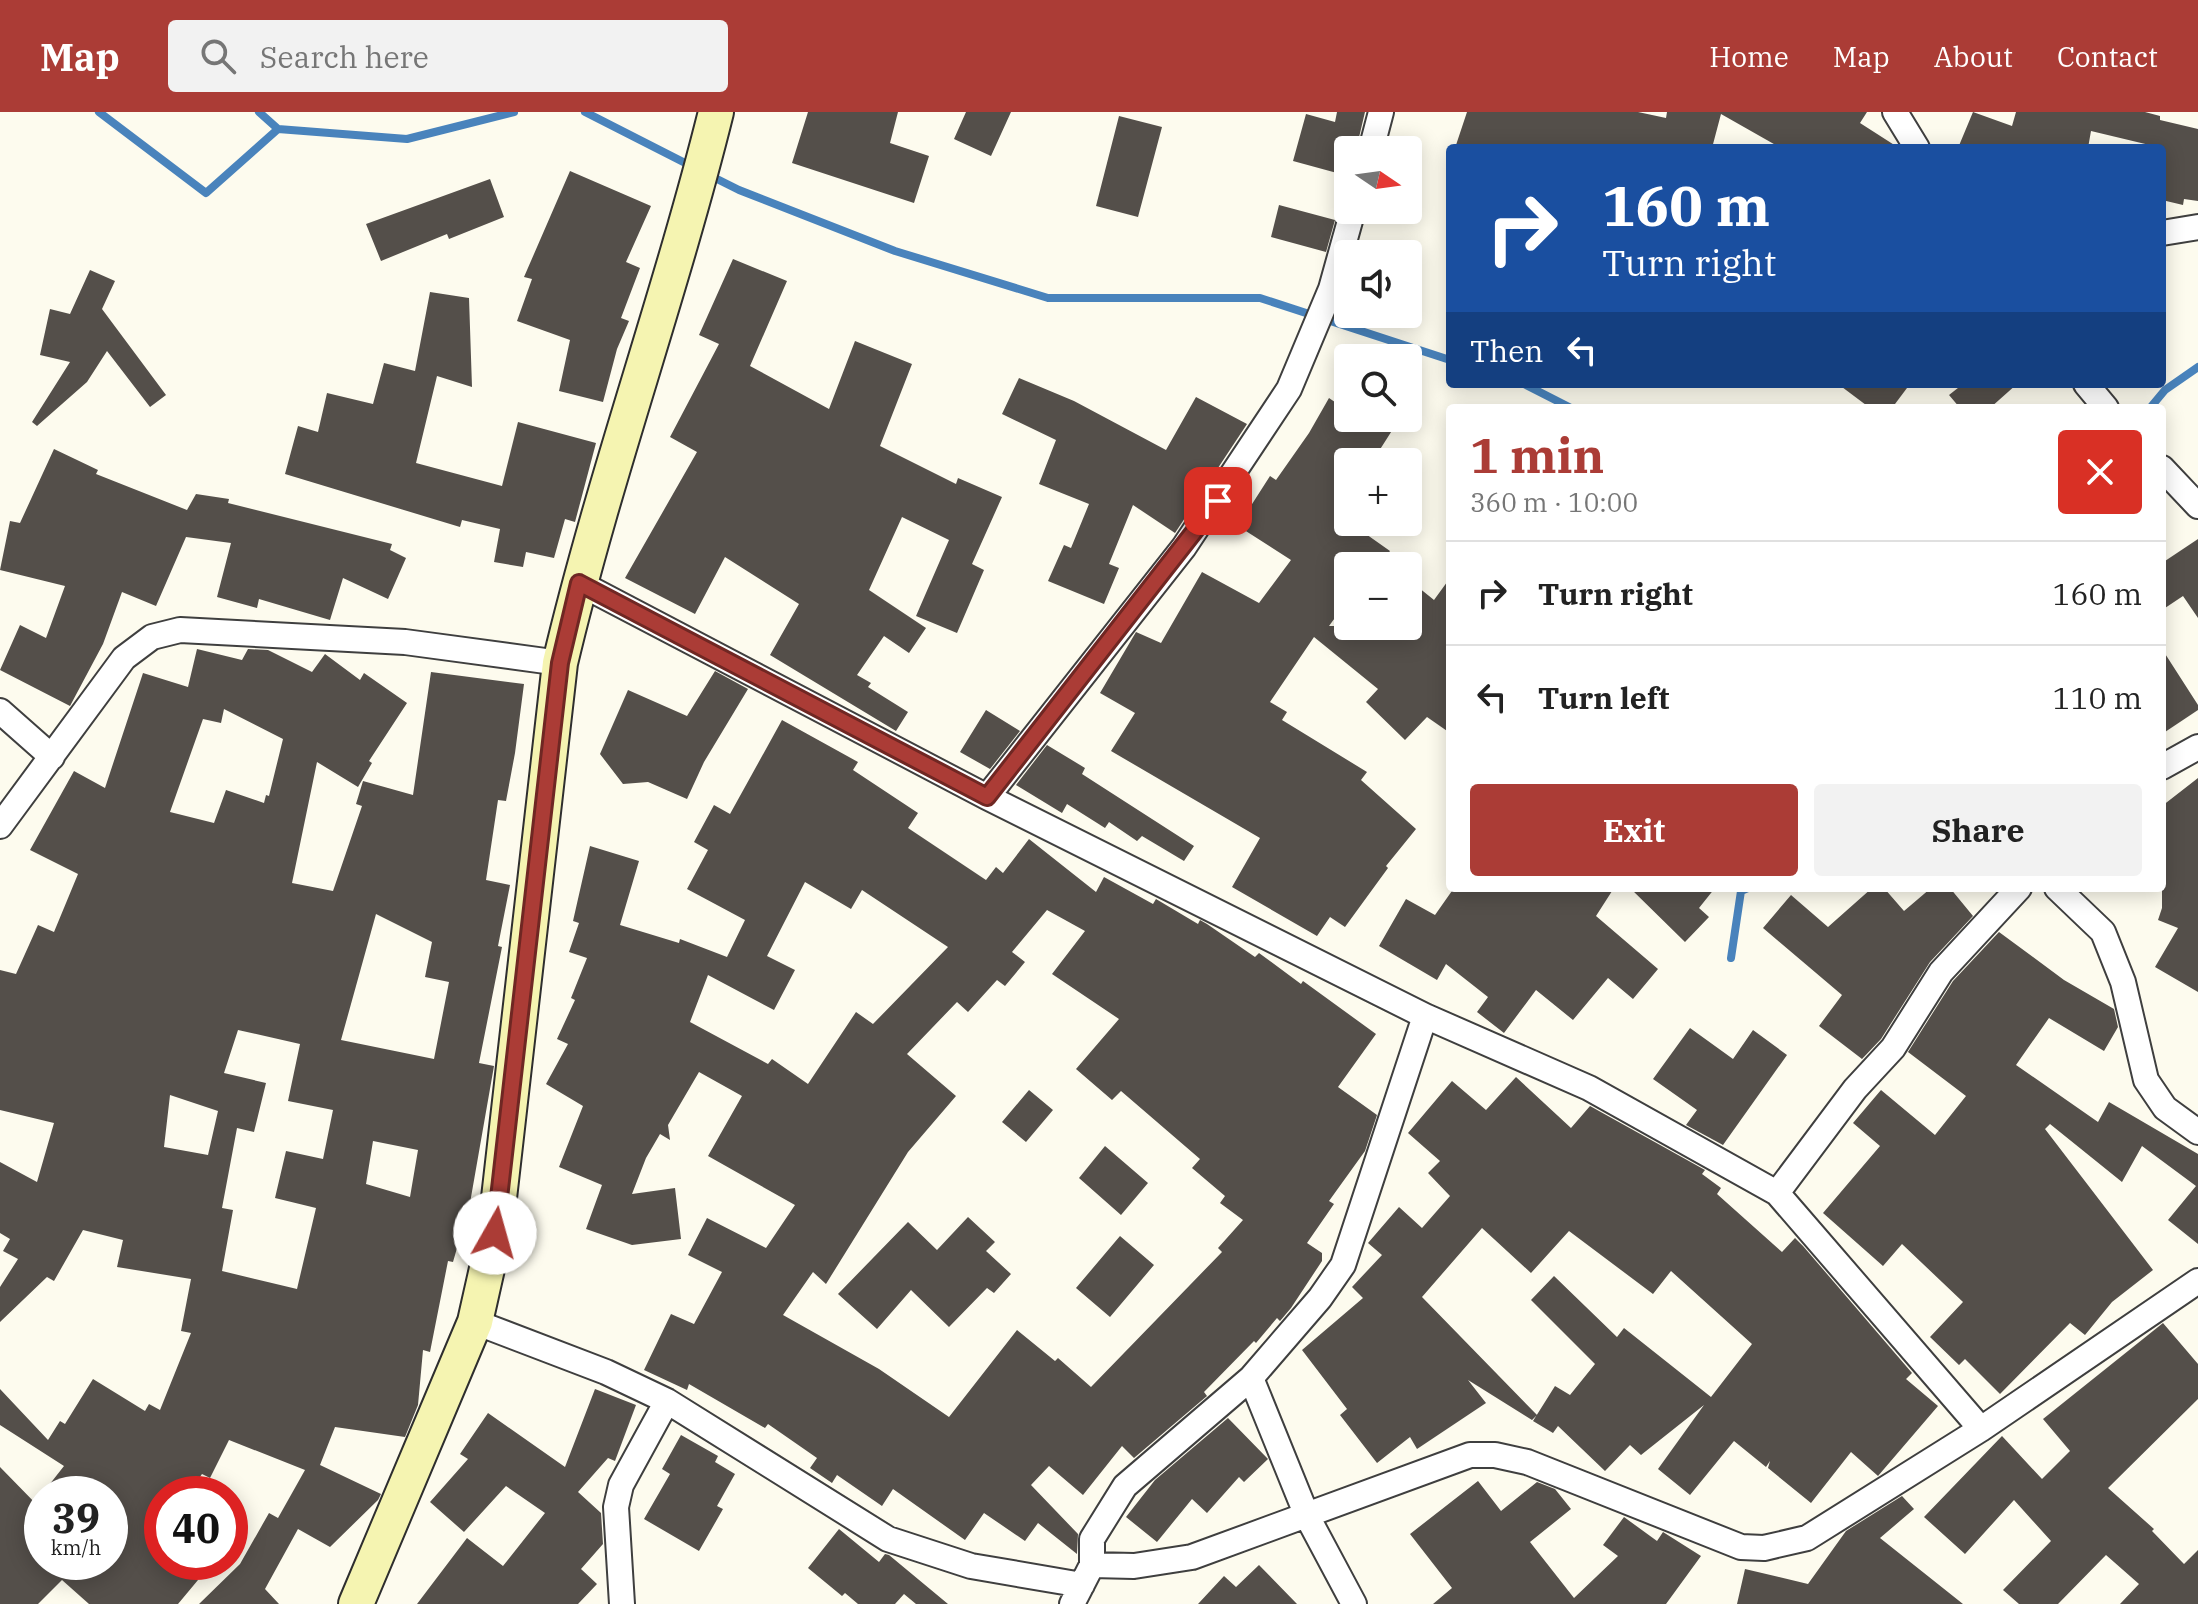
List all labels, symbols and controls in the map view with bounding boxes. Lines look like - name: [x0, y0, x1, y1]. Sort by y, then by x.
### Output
- search box: [168, 20, 728, 92]
- text: Map: [40, 32, 120, 81]
- icon: search: [196, 34, 240, 78]
- text: Search here: [260, 37, 429, 76]
- text: Home: [1709, 38, 1789, 75]
- text: Map: [1833, 38, 1890, 75]
- text: About: [1934, 38, 2013, 75]
- text: Contact: [2057, 38, 2158, 75]
- north arrow: [1334, 136, 1422, 224]
- map controls: [1334, 136, 1422, 640]
- text: 160 m: [1602, 169, 1770, 241]
- icon: right: [1470, 176, 1574, 280]
- text: Turn right: [1602, 239, 1776, 286]
- button: sound: [1334, 240, 1422, 328]
- icon: left: [1560, 328, 1604, 372]
- text: Then: [1470, 331, 1544, 370]
- button: search: [1334, 344, 1422, 432]
- text: 1 min: [1470, 424, 1604, 486]
- button: close: [2058, 430, 2142, 514]
- button: +: [1334, 448, 1422, 536]
- pin: [1184, 467, 1252, 535]
- icon: arrive: [1196, 479, 1240, 523]
- text: 360 m · 10:00: [1470, 485, 1638, 519]
- button: −: [1334, 552, 1422, 640]
- icon: right: [1470, 571, 1514, 615]
- text: Turn right: [1538, 574, 1693, 613]
- text: 160 m: [2052, 574, 2142, 613]
- icon: left: [1470, 675, 1514, 719]
- text: Turn left: [1538, 678, 1670, 717]
- text: 110 m: [2052, 678, 2142, 717]
- button: Exit: [1470, 784, 1798, 876]
- button: Share: [1814, 784, 2142, 876]
- position arrow: [453, 1191, 537, 1275]
- speed limit sign: 40: [144, 1476, 248, 1580]
- text: 39: [52, 1492, 100, 1544]
- text: km/h: [51, 1534, 101, 1561]

